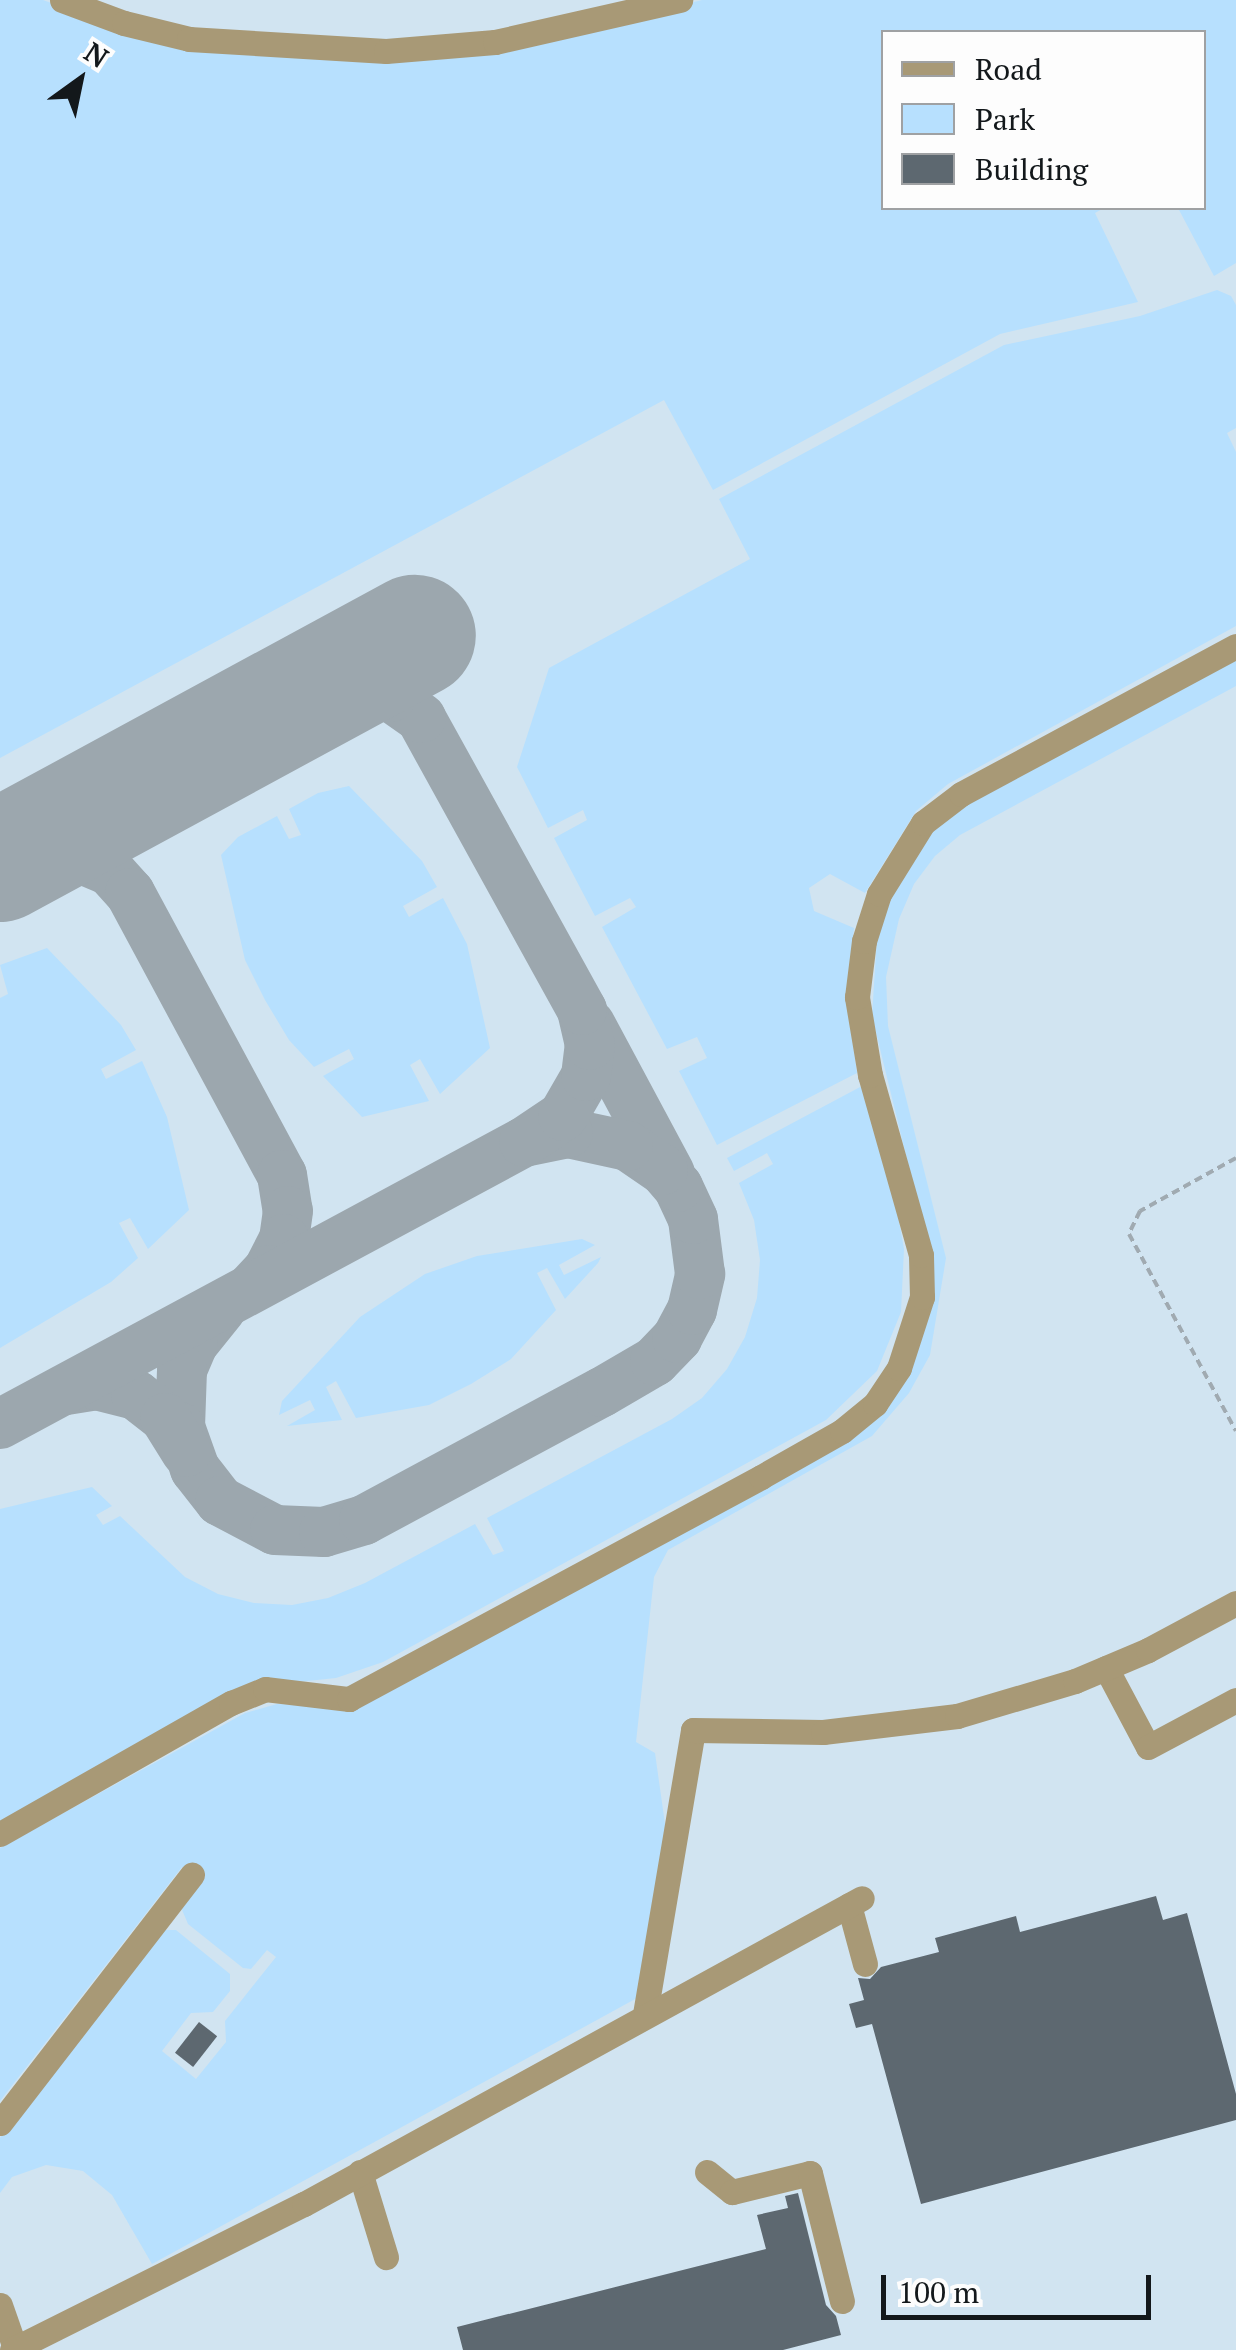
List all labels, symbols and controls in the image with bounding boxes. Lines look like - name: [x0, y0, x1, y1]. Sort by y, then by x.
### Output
- north arrow: [30, 30, 130, 130]
- legend: [881, 30, 1206, 210]
- text: N: [78, 33, 116, 76]
- text: Road: [975, 49, 1042, 89]
- text: Park: [975, 99, 1035, 139]
- text: Building: [975, 149, 1088, 189]
- scale bar: [886, 2255, 1156, 2317]
- text: 100 m: [898, 2272, 979, 2312]

